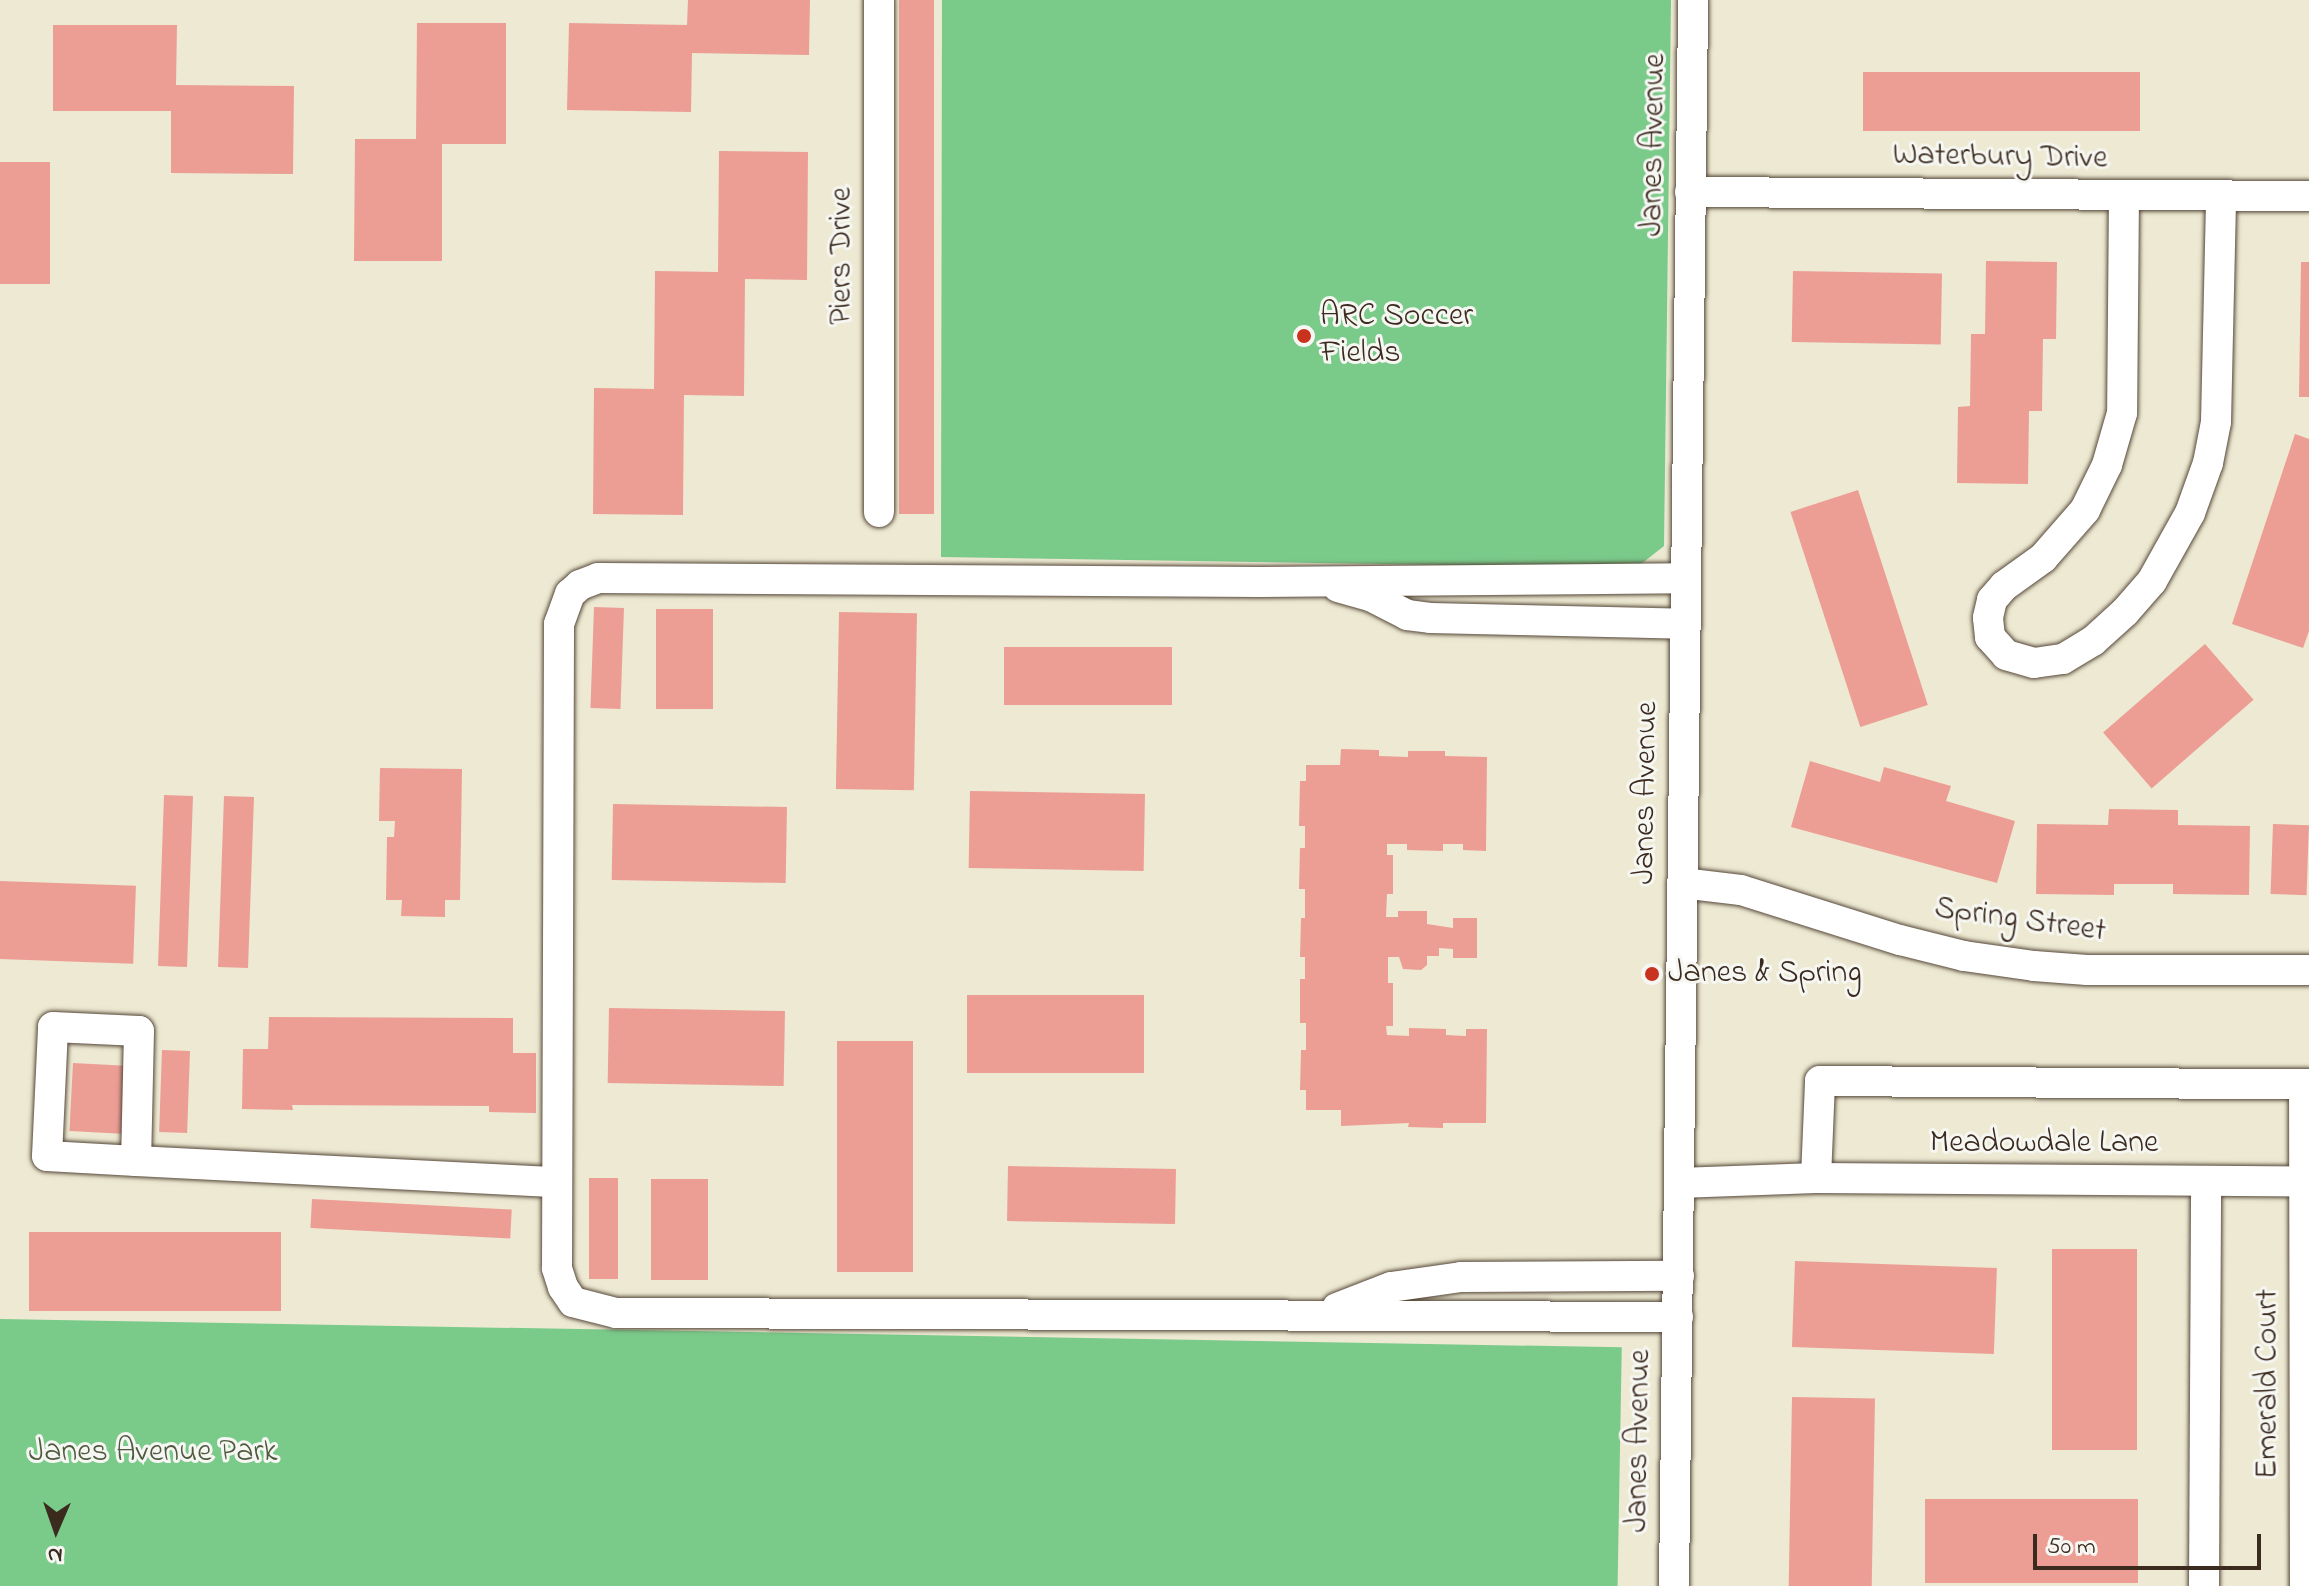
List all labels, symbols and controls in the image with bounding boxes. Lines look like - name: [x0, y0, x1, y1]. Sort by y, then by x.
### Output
- street label: Janes Avenue: [1634, 53, 1676, 237]
- street label: Waterbury Drive: [1892, 137, 2108, 179]
- street label: Piers Drive: [824, 187, 862, 325]
- place label: ARC Soccer Fields: [1320, 299, 1473, 374]
- marker: ARC Soccer Fields: [1295, 327, 1313, 345]
- street label: Janes Avenue: [1626, 701, 1668, 885]
- street label: Spring Street: [1932, 890, 2108, 952]
- place label: Janes & Spring: [1668, 955, 1862, 993]
- marker: Janes & Spring: [1643, 965, 1661, 983]
- street label: Meadowdale Lane: [1930, 1125, 2158, 1163]
- street label: Emerald Court: [2250, 1289, 2288, 1479]
- street label: Janes Avenue: [1619, 1349, 1661, 1533]
- park label: Janes Avenue Park: [29, 1434, 277, 1472]
- north arrow: [16, 1490, 96, 1570]
- scale bar: [2037, 1518, 2265, 1568]
- text: 50 m: [2047, 1530, 2096, 1565]
- text: N: [47, 1538, 63, 1570]

